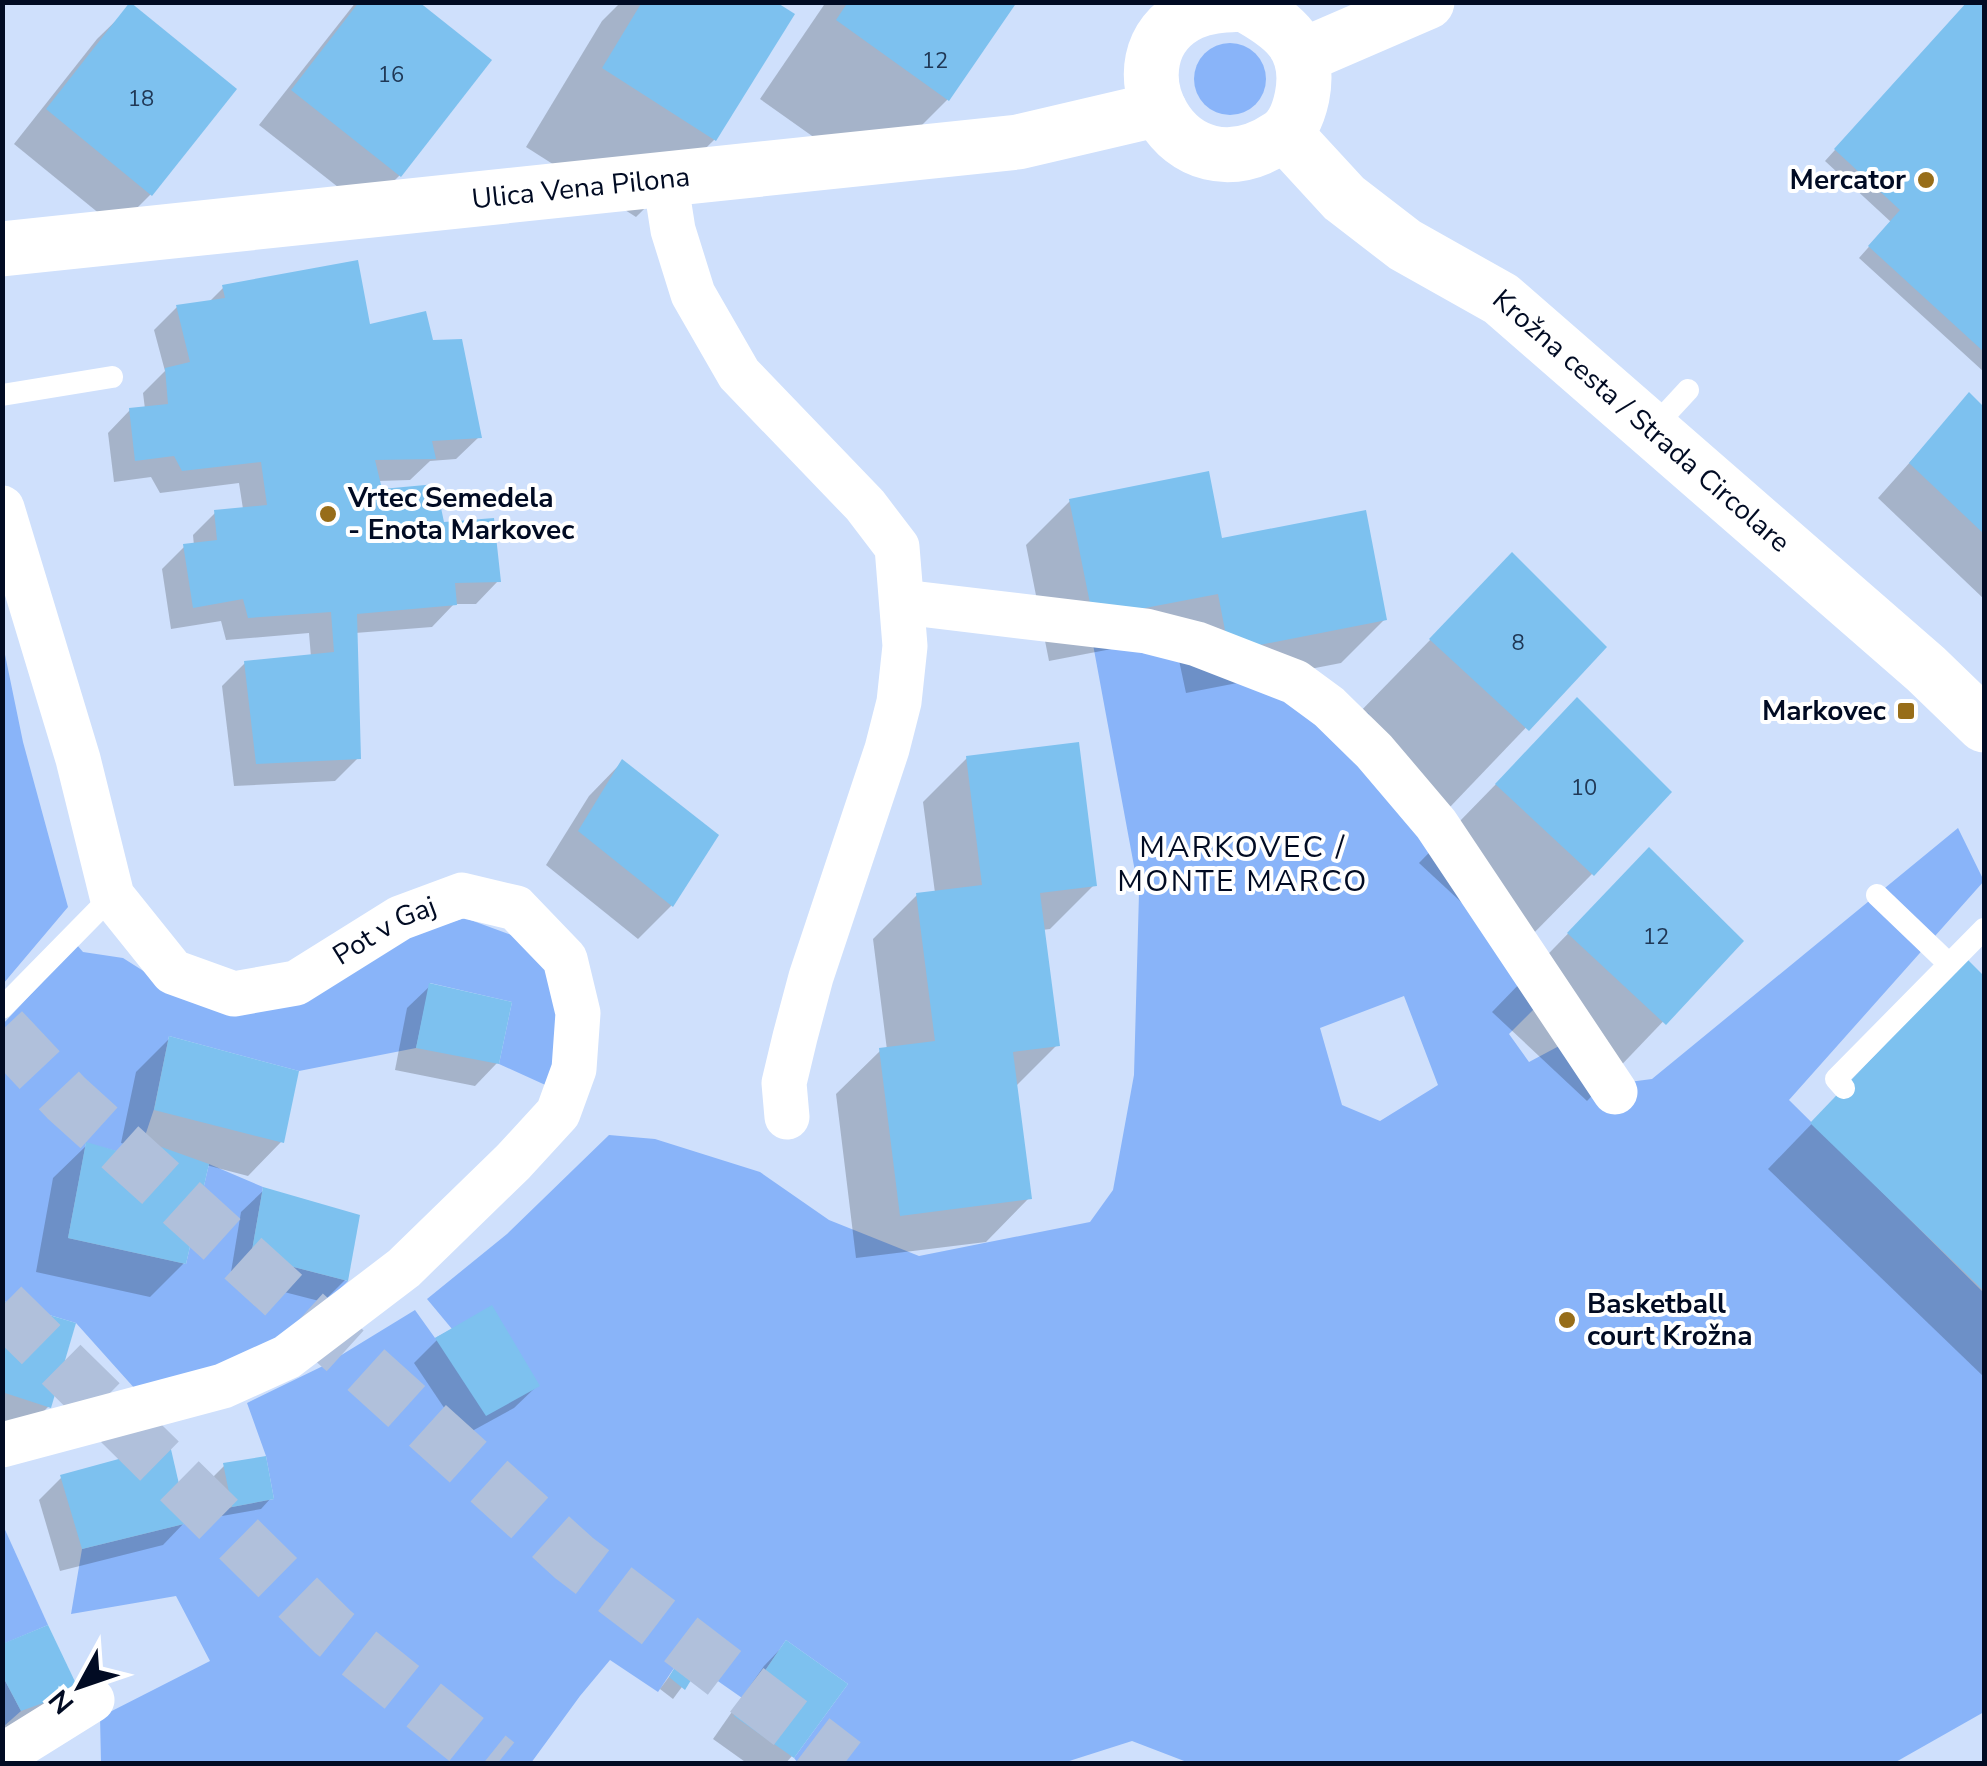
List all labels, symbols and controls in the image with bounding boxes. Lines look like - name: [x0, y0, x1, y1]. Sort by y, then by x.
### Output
- house number: 12: [922, 46, 948, 76]
- house number: 16: [378, 60, 404, 90]
- house number: 18: [128, 84, 154, 114]
- street label: Ulica Vena Pilona: [470, 158, 692, 218]
- place label: Mercator: [1790, 161, 1906, 199]
- marker: Mercator: [1915, 169, 1937, 191]
- street label: Krožna cesta / Strada Circolare: [1484, 281, 1798, 561]
- place label: Vrtec Semedela - Enota Markovec: [347, 479, 574, 549]
- marker: Vrtec Semedela - Enota Markovec: [317, 503, 339, 525]
- house number: 8: [1511, 628, 1525, 658]
- place label: Markovec: [1762, 692, 1886, 730]
- marker: Markovec: [1895, 700, 1917, 722]
- house number: 10: [1571, 773, 1597, 803]
- district label: MARKOVEC / MONTE MARCO: [1117, 827, 1369, 902]
- street label: Pot v Gaj: [326, 887, 441, 974]
- house number: 12: [1643, 922, 1669, 952]
- place label: Basketball court Krožna: [1587, 1285, 1753, 1355]
- marker: Basketball court Krožna: [1556, 1309, 1578, 1331]
- north arrow: [30, 1636, 130, 1736]
- text: N: [40, 1681, 83, 1722]

